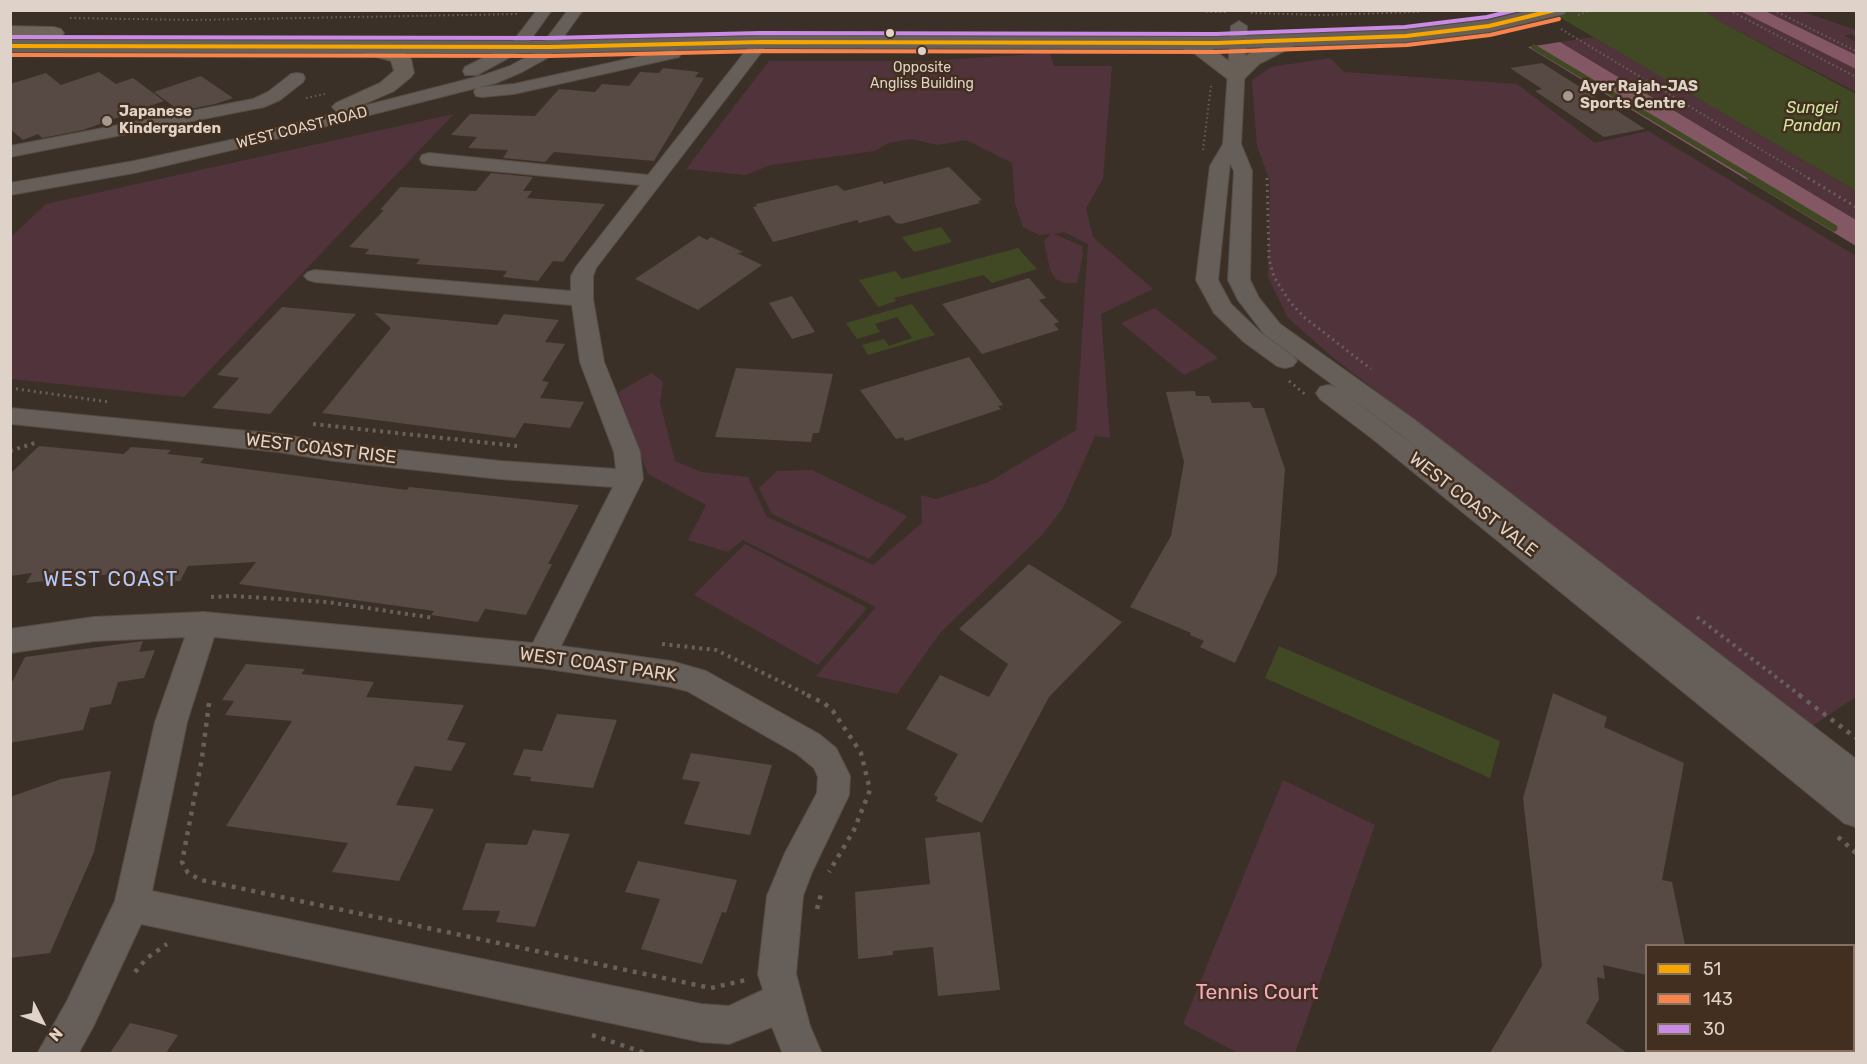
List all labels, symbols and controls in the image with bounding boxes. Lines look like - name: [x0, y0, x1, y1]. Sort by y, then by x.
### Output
- unlabelled marker: [884, 27, 896, 39]
- marker: Opposite Angliss Building: [916, 45, 928, 57]
- place label: Opposite Angliss Building: [870, 60, 974, 92]
- place label: Ayer Rajah-JAS Sports Centre: [1580, 78, 1698, 113]
- marker: Ayer Rajah-JAS Sports Centre: [1561, 89, 1575, 103]
- water label: Sungei Pandan: [1783, 98, 1841, 136]
- place label: Japanese Kindergarden: [119, 103, 221, 138]
- street label: WEST COAST ROAD: [235, 103, 369, 153]
- marker: Japanese Kindergarden: [100, 114, 114, 128]
- street label: WEST COAST RISE: [244, 429, 398, 469]
- street label: WEST COAST VALE: [1405, 448, 1541, 562]
- district label: WEST COAST: [43, 568, 179, 592]
- street label: WEST COAST PARK: [518, 643, 678, 687]
- legend: [1645, 944, 1855, 1052]
- text: 51: [1703, 958, 1721, 980]
- park label: Tennis Court: [1195, 980, 1319, 1006]
- text: 143: [1703, 988, 1733, 1010]
- north arrow: [12, 992, 72, 1052]
- text: 30: [1703, 1018, 1725, 1040]
- text: N: [45, 1024, 67, 1045]

